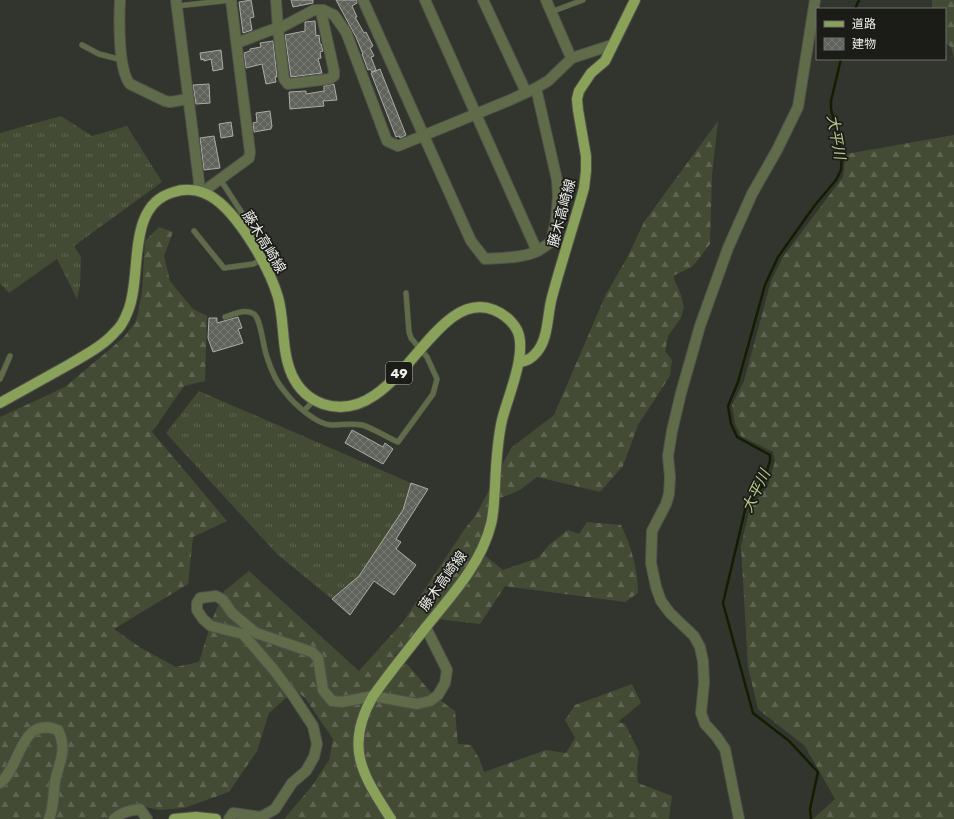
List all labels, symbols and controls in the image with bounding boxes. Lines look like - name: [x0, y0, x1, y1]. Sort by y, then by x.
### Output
- legend: [816, 8, 946, 60]
- text: 道路: [852, 17, 876, 31]
- text: 建物: [852, 37, 876, 51]
- water label: 大平川: [823, 113, 849, 163]
- street label: 藤木高崎線: [545, 177, 579, 249]
- street label: 藤木高崎線: [239, 208, 289, 276]
- road number: 49: [386, 362, 412, 384]
- water label: 大平川: [738, 465, 775, 515]
- street label: 藤木高崎線: [416, 548, 470, 614]

